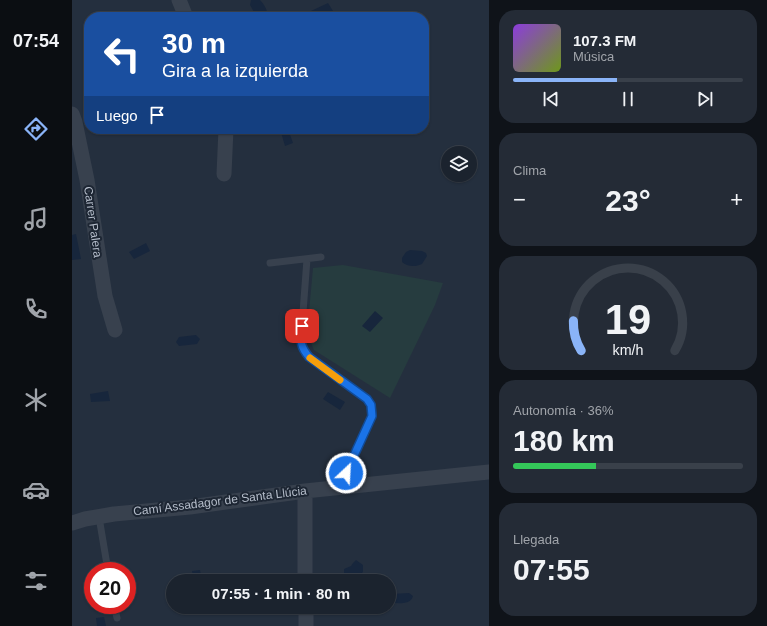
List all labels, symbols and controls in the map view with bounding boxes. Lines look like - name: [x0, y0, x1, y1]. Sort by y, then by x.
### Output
- icon: left: [96, 28, 148, 80]
- text: 30 m: [162, 28, 226, 59]
- text: 07:54: [13, 31, 59, 51]
- text: 107.3 FM: [573, 32, 636, 49]
- text: Música: [573, 49, 614, 64]
- text: Gira a la izquierda: [162, 61, 308, 81]
- icon: previous: [540, 88, 562, 110]
- icon: pause: [617, 88, 639, 110]
- icon: next: [694, 88, 716, 110]
- icon: arrive: [146, 104, 168, 126]
- text: Luego: [96, 107, 138, 124]
- icon: directions: [22, 115, 50, 143]
- map controls: [441, 146, 477, 182]
- button: layers: [441, 146, 477, 182]
- text: Clima: [513, 163, 546, 178]
- text: 23°: [605, 184, 651, 217]
- street label: Carrer Palera: [81, 185, 105, 259]
- text: −: [513, 187, 526, 212]
- text: +: [730, 187, 743, 212]
- icon: music: [22, 205, 50, 233]
- icon: phone: [22, 295, 50, 323]
- text: 19: [605, 296, 651, 343]
- pin: [285, 309, 319, 343]
- icon: arrive: [291, 315, 313, 337]
- text: km/h: [613, 342, 644, 358]
- icon: climate: [22, 386, 50, 414]
- text: Autonomía · 36%: [513, 403, 613, 418]
- text: 180 km: [513, 424, 615, 457]
- position arrow: [325, 452, 367, 494]
- icon: car: [22, 476, 50, 504]
- street label: Camí Assadagor de Santa Llúcia: [132, 483, 308, 519]
- text: Llegada: [513, 532, 559, 547]
- text: 07:55: [513, 553, 590, 586]
- speed limit sign: 20: [84, 562, 136, 614]
- icon: filters: [22, 567, 50, 595]
- text: 07:55 · 1 min · 80 m: [212, 585, 350, 602]

